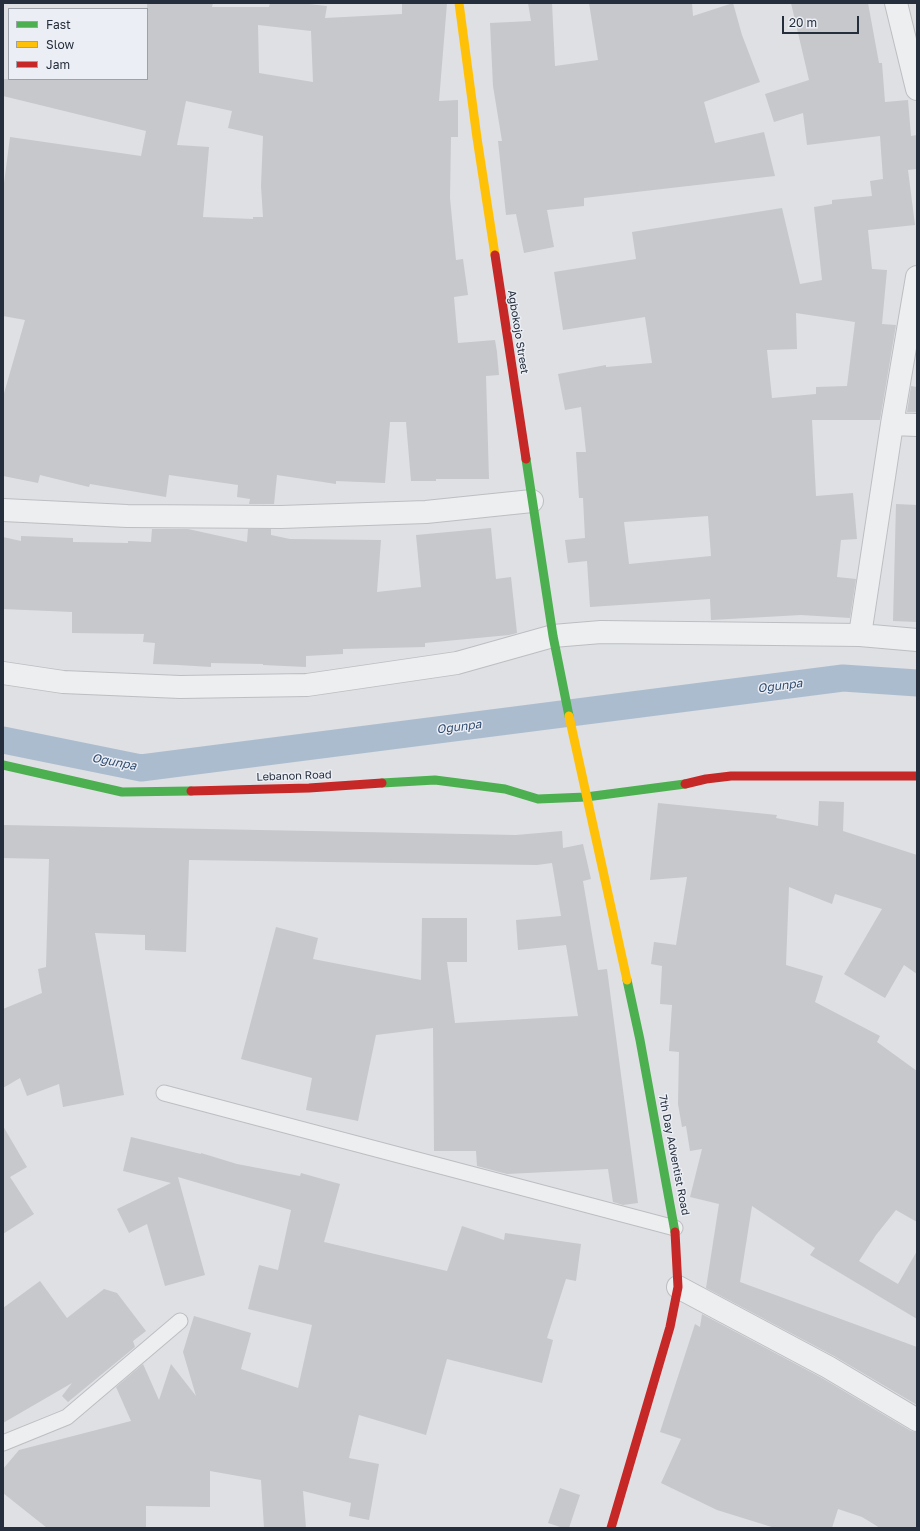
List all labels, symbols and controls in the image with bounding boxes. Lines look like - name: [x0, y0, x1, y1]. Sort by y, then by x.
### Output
- legend: [8, 8, 148, 80]
- scale bar: [784, 8, 861, 34]
- text: 20 m: [789, 15, 817, 30]
- text: Fast: [46, 17, 71, 32]
- text: Slow: [46, 37, 74, 52]
- text: Jam: [46, 57, 70, 72]
- street label: Agbokojo Street: [505, 289, 531, 375]
- water label: Ogunpa: [757, 676, 803, 696]
- water label: Ogunpa: [436, 717, 482, 737]
- water label: Ogunpa: [91, 751, 137, 773]
- street label: Lebanon Road: [256, 768, 332, 784]
- street label: 7th Day Adventist Road: [656, 1094, 692, 1216]

